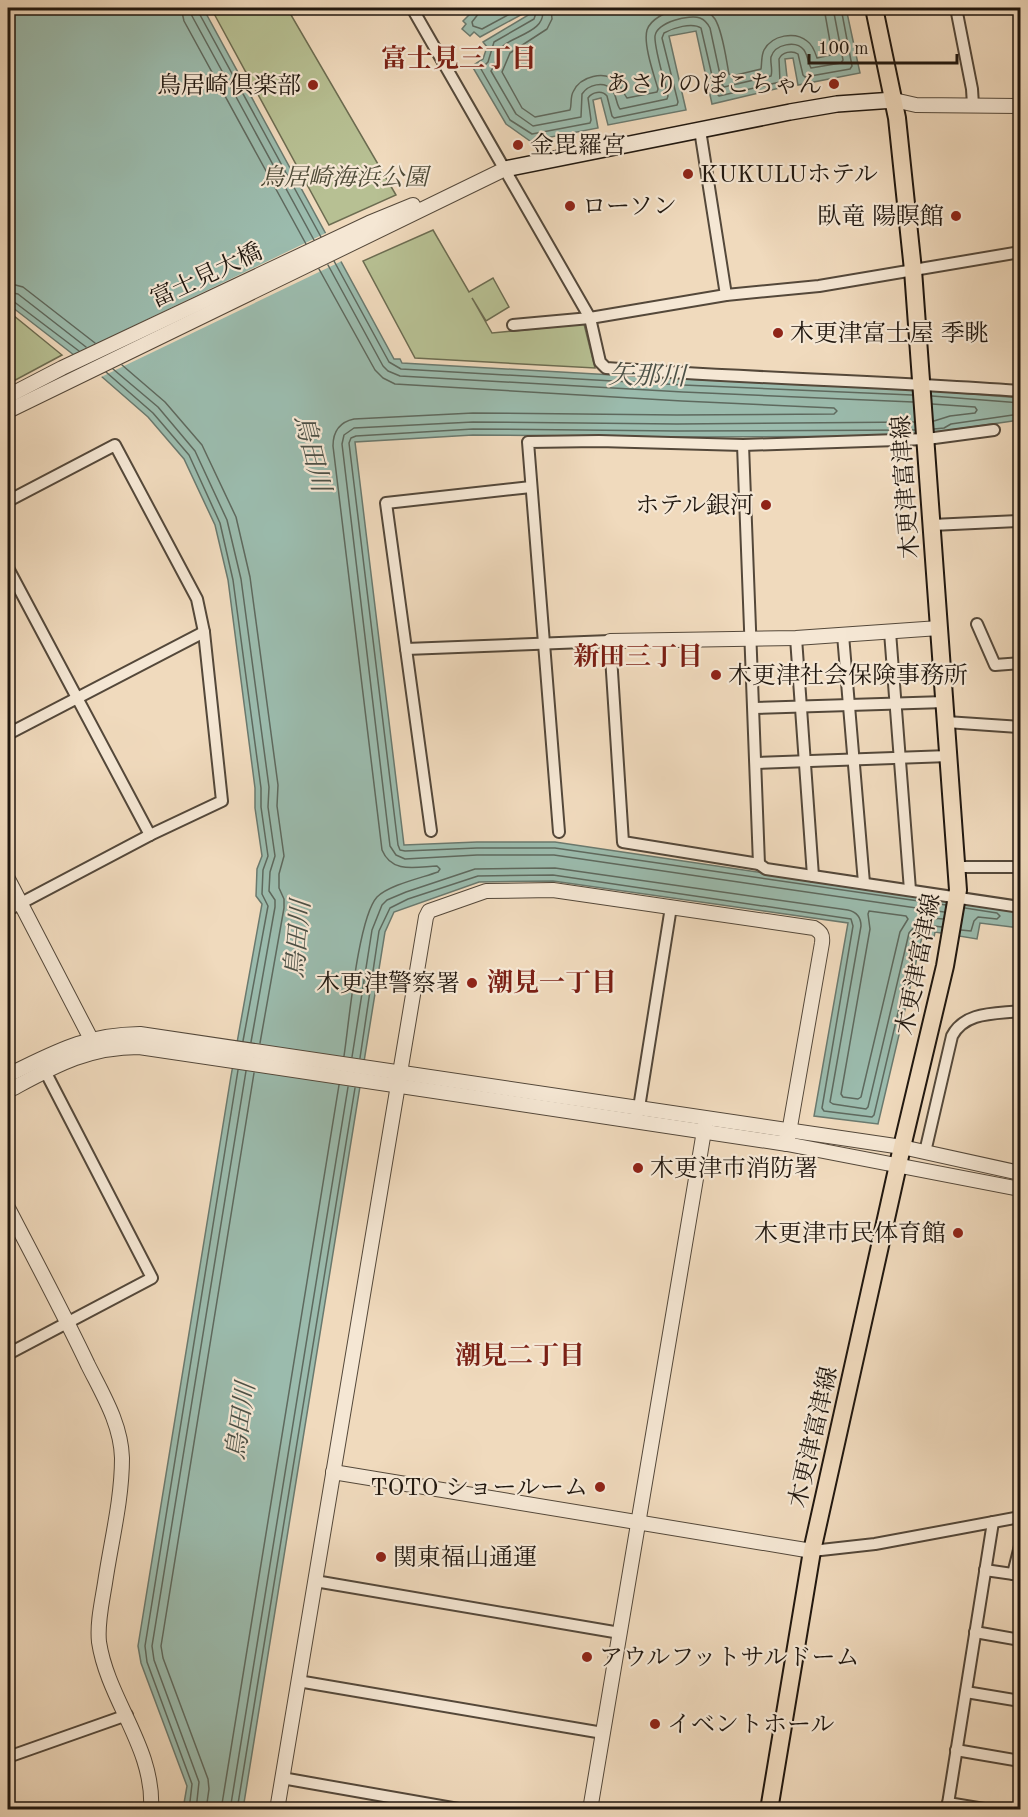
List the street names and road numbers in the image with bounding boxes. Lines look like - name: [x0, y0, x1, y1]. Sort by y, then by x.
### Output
- street label: 富士見大橋: [146, 238, 266, 313]
- street label: 木更津富津線: [887, 414, 924, 560]
- street label: 木更津富津線: [892, 891, 945, 1037]
- street label: 木更津富津線: [784, 1364, 843, 1510]

